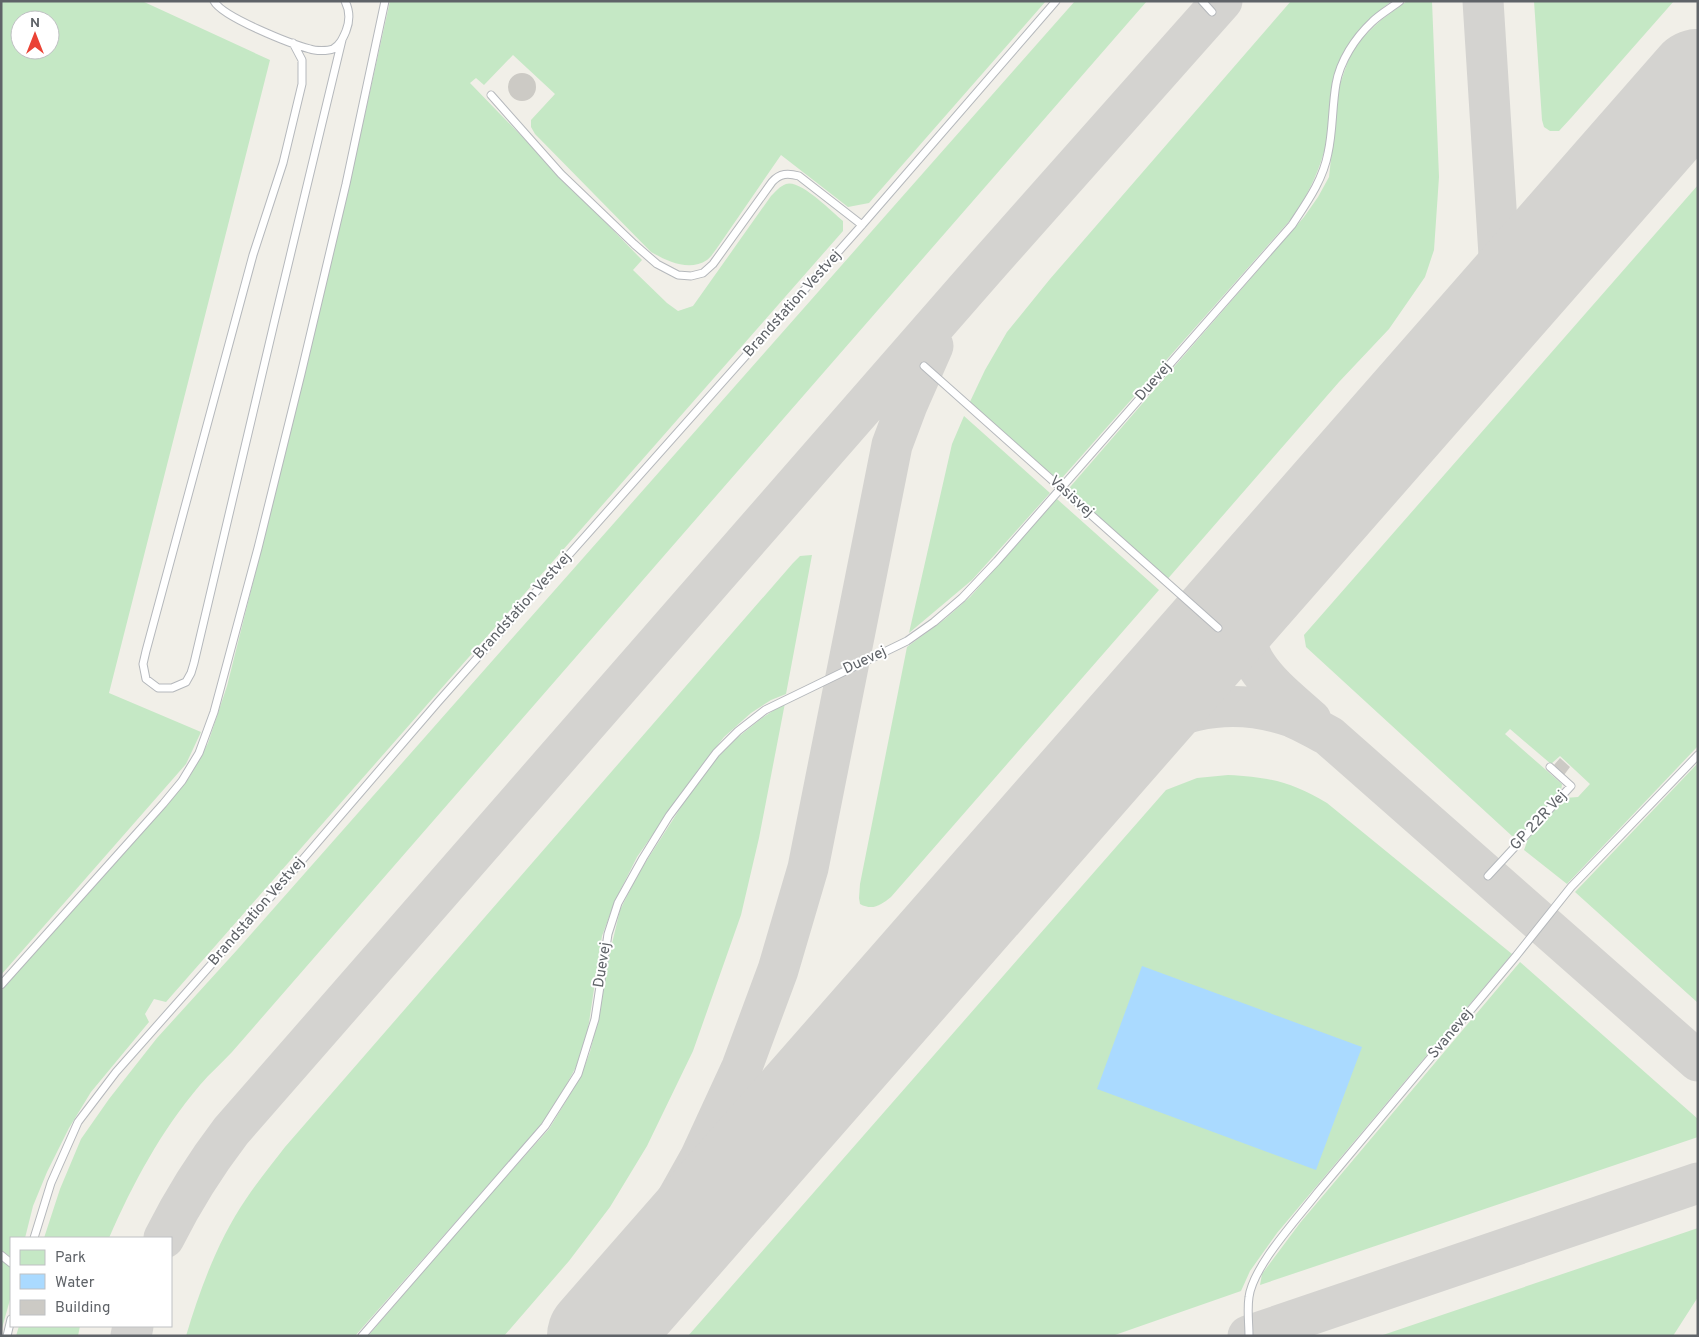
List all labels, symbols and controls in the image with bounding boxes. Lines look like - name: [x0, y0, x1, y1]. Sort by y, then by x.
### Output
- north arrow: [10, 10, 60, 60]
- text: N: [30, 15, 40, 32]
- street label: Brandstation Vestvej: [740, 247, 846, 361]
- street label: Duevej: [1132, 358, 1176, 406]
- street label: Vasisvej: [1045, 472, 1097, 522]
- street label: Brandstation Vestvej: [470, 549, 576, 663]
- street label: Duevej: [840, 643, 890, 679]
- street label: GP 22R Vej: [1507, 787, 1571, 855]
- street label: Brandstation Vestvej: [205, 854, 309, 970]
- street label: Duevej: [590, 941, 616, 989]
- street label: Svanevej: [1424, 1005, 1478, 1063]
- legend: [10, 1237, 172, 1327]
- text: Park: [55, 1249, 86, 1268]
- text: Water: [55, 1274, 95, 1293]
- text: Building: [55, 1299, 110, 1318]

